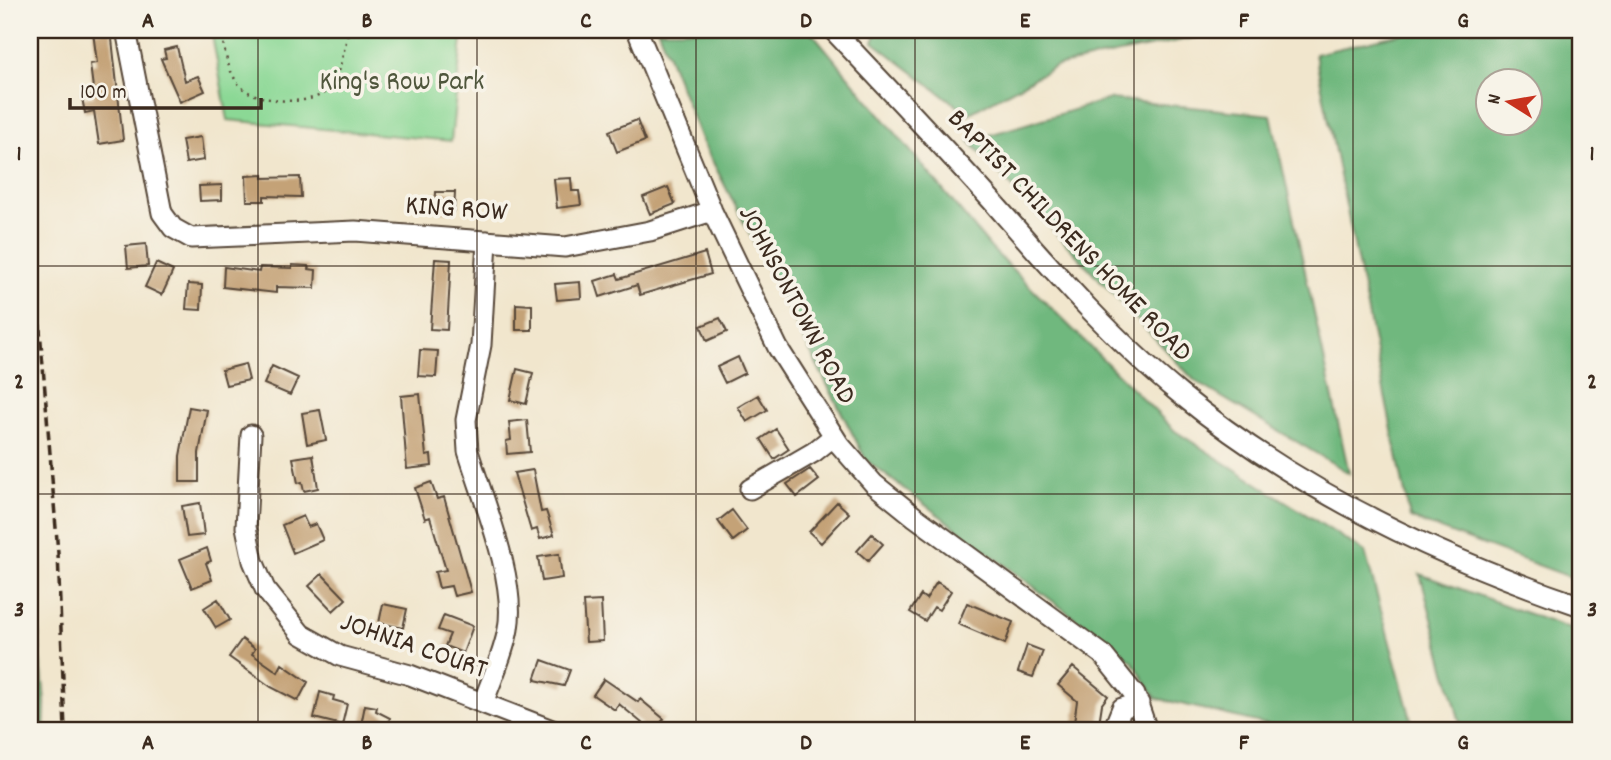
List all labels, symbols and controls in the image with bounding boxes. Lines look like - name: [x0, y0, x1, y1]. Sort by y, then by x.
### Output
- text: A: [142, 6, 154, 39]
- text: B: [362, 6, 373, 39]
- text: C: [580, 6, 592, 39]
- text: D: [800, 6, 812, 39]
- text: E: [1020, 6, 1031, 39]
- text: F: [1239, 6, 1250, 39]
- text: G: [1457, 6, 1469, 39]
- park label: King's Row Park: [319, 64, 485, 104]
- scale bar: [70, 66, 261, 110]
- north arrow: [1474, 66, 1544, 136]
- text: 100 m: [80, 79, 127, 109]
- text: N: [1482, 92, 1510, 107]
- street label: BAPTIST CHILDRENS HOME ROAD: [936, 101, 1200, 373]
- text: 1: [16, 139, 22, 172]
- text: 1: [1589, 139, 1595, 172]
- street label: KING ROW: [404, 187, 509, 235]
- street label: JOHNSONTOWN ROAD: [726, 200, 864, 412]
- text: 2: [14, 367, 24, 400]
- text: 2: [1587, 367, 1597, 400]
- text: 3: [14, 595, 24, 628]
- text: 3: [1587, 595, 1597, 628]
- street label: JOHNIA COURT: [334, 604, 492, 692]
- text: A: [142, 728, 154, 760]
- text: B: [362, 728, 373, 760]
- text: C: [580, 728, 592, 760]
- text: D: [800, 728, 812, 760]
- text: E: [1020, 728, 1031, 760]
- text: F: [1239, 728, 1250, 760]
- text: G: [1457, 728, 1469, 760]

